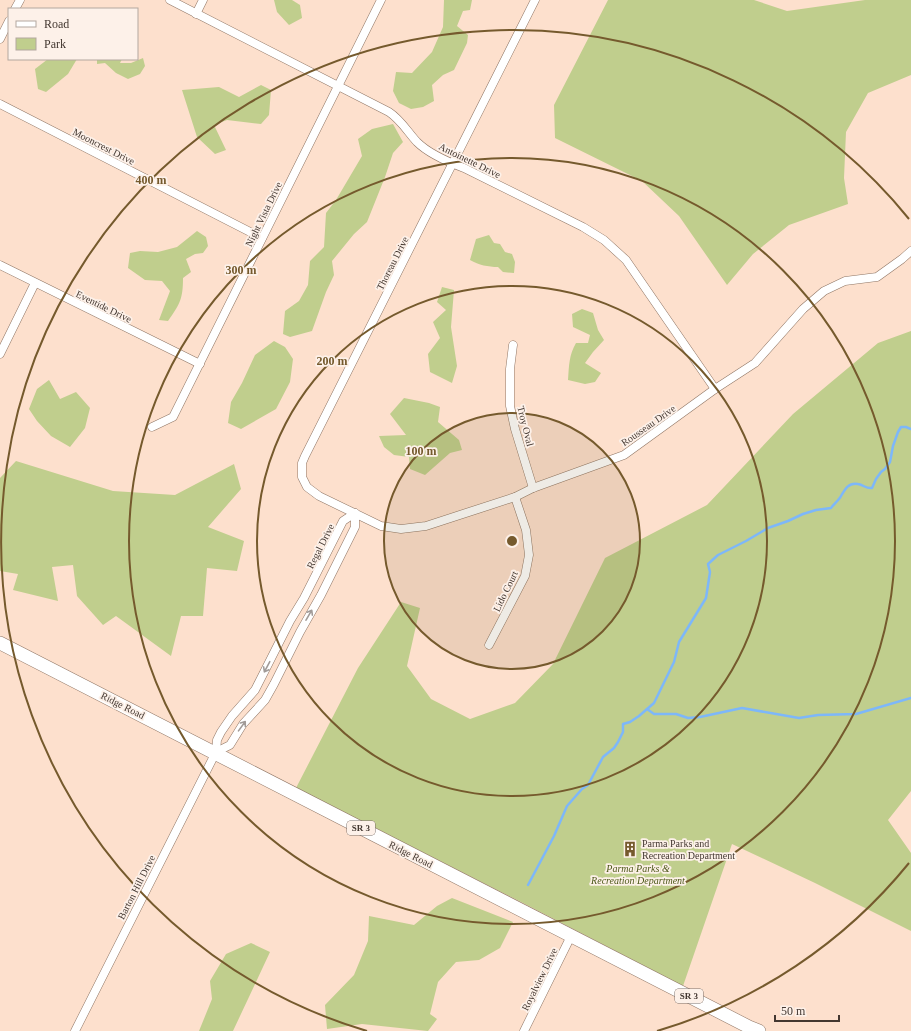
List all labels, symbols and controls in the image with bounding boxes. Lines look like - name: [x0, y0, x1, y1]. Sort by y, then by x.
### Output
- legend: [8, 8, 138, 60]
- text: Road: [44, 17, 69, 31]
- text: Park: [44, 37, 66, 51]
- street label: Mooncrest Drive: [71, 126, 137, 167]
- street label: Antoinette Drive: [437, 141, 503, 180]
- text: 400 m: [136, 173, 167, 187]
- street label: Night Vista Drive: [243, 179, 284, 248]
- street label: Thoreau Drive: [374, 234, 411, 292]
- text: 300 m: [226, 263, 257, 277]
- street label: Eventide Drive: [74, 288, 134, 325]
- text: 200 m: [317, 354, 348, 368]
- street label: Rousseau Drive: [619, 402, 678, 448]
- street label: Troy Oval: [515, 405, 536, 448]
- text: 100 m: [406, 444, 437, 458]
- street label: Regal Drive: [305, 522, 337, 570]
- centre of rings: [505, 534, 519, 548]
- street label: Lido Court: [491, 569, 520, 613]
- one-way arrow: [306, 610, 314, 622]
- one-way arrow: [262, 661, 270, 673]
- street label: Ridge Road: [99, 690, 146, 721]
- one-way arrow: [238, 720, 246, 731]
- road number: SR 3: [347, 821, 375, 835]
- place label: Parma Parks and Recreation Department: [642, 838, 735, 861]
- street label: Ridge Road: [387, 839, 434, 870]
- building icon: Parma Parks and Recreation Department: [621, 840, 639, 858]
- street label: Barton Hill Drive: [116, 853, 158, 921]
- park label: Parma Parks & Recreation Department: [590, 863, 685, 886]
- street label: Royalview Drive: [519, 945, 560, 1012]
- road number: SR 3: [675, 989, 703, 1003]
- scale bar: [775, 997, 839, 1023]
- text: 50 m: [781, 1004, 806, 1018]

